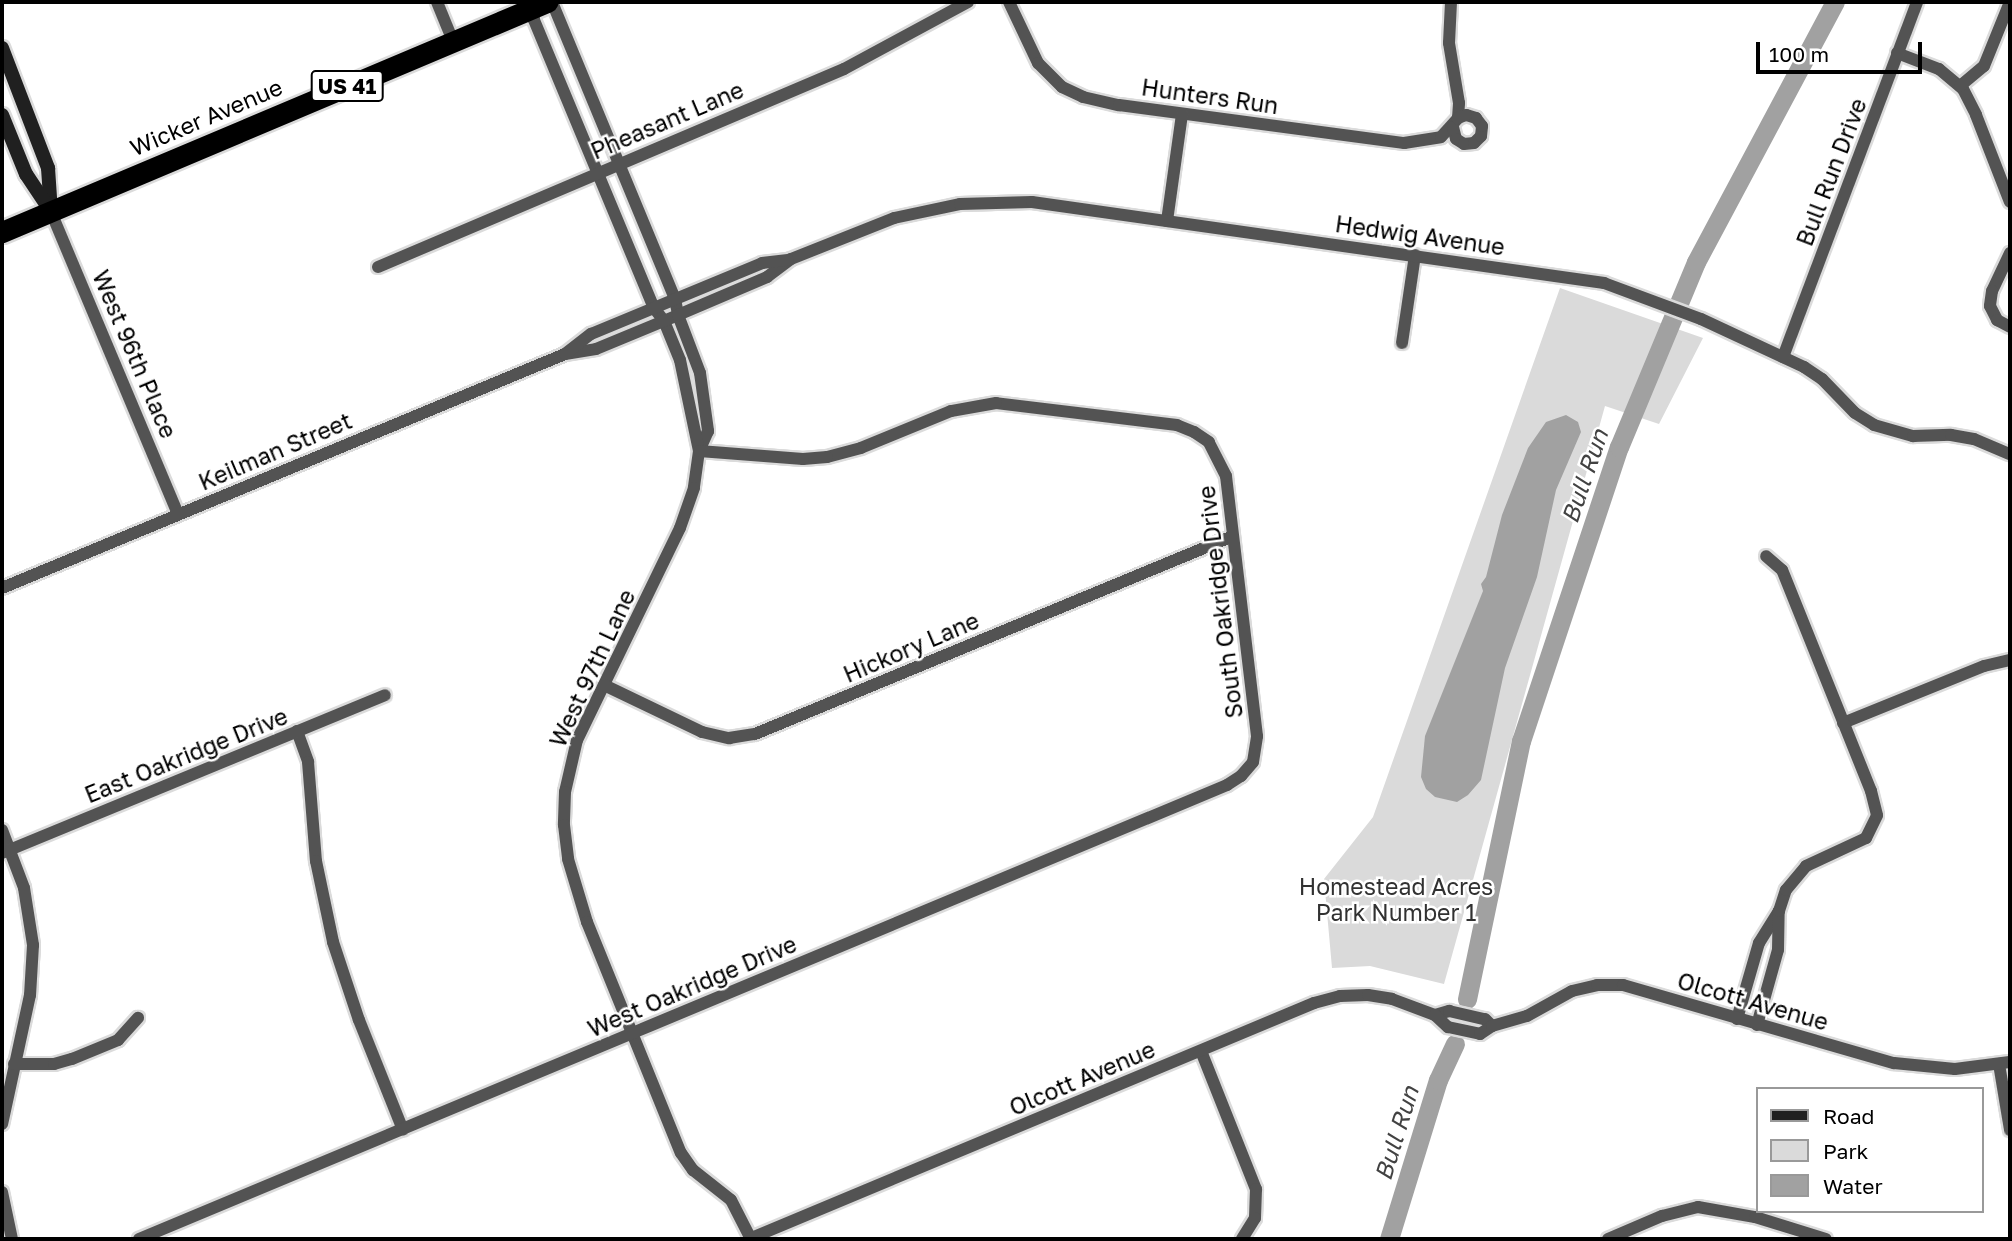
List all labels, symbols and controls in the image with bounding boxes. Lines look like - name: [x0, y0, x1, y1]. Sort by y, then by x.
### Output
- scale bar: [1760, 28, 1926, 72]
- text: 100 m: [1769, 41, 1829, 67]
- road number: US 41: [310, 68, 384, 104]
- street label: Wicker Avenue: [126, 73, 286, 161]
- street label: Hunters Run: [1140, 73, 1280, 119]
- street label: Pheasant Lane: [586, 75, 748, 165]
- street label: Bull Run Drive: [1790, 94, 1872, 250]
- street label: Hedwig Avenue: [1333, 209, 1507, 261]
- street label: West 96th Place: [87, 266, 183, 442]
- street label: Keilman Street: [194, 406, 356, 496]
- water label: Bull Run: [1555, 425, 1613, 527]
- street label: South Oakridge Drive: [1192, 484, 1248, 720]
- street label: West 97th Lane: [543, 585, 641, 751]
- street label: Hickory Lane: [839, 606, 983, 688]
- street label: East Oakridge Drive: [80, 702, 292, 808]
- park label: Homestead Acres Park Number 1: [1299, 872, 1493, 926]
- street label: West Oakridge Drive: [583, 930, 801, 1042]
- street label: Olcott Avenue: [1674, 966, 1832, 1036]
- street label: Olcott Avenue: [1005, 1035, 1159, 1121]
- water label: Bull Run: [1368, 1082, 1424, 1184]
- legend: [1756, 1087, 1984, 1213]
- text: Road: [1823, 1103, 1874, 1129]
- text: Park: [1823, 1138, 1868, 1164]
- text: Water: [1823, 1173, 1883, 1199]

